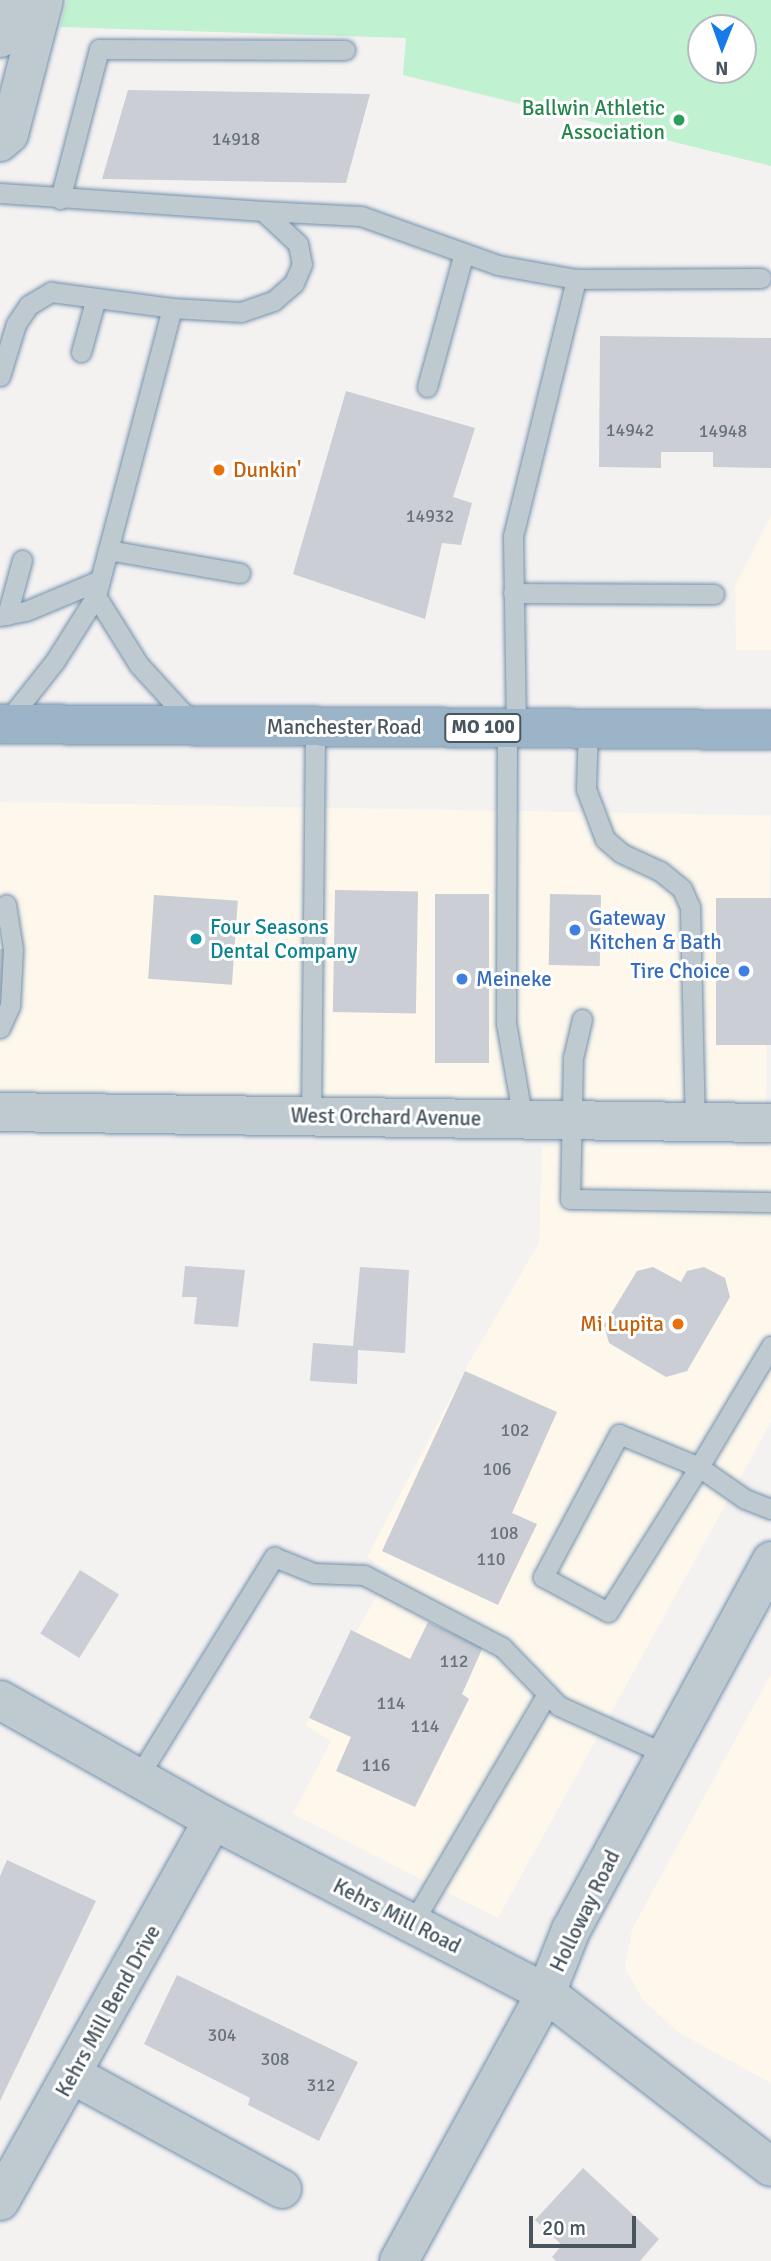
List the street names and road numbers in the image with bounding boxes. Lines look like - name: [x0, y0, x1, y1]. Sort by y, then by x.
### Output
- road number: MO 100: [443, 712, 523, 744]
- street label: Manchester Road: [266, 714, 422, 740]
- street label: West Orchard Avenue: [290, 1103, 482, 1131]
- street label: Holloway Road: [545, 1846, 625, 1976]
- street label: Kehrs Mill Road: [329, 1873, 465, 1959]
- street label: Kehrs Mill Bend Drive: [50, 1921, 166, 2101]

